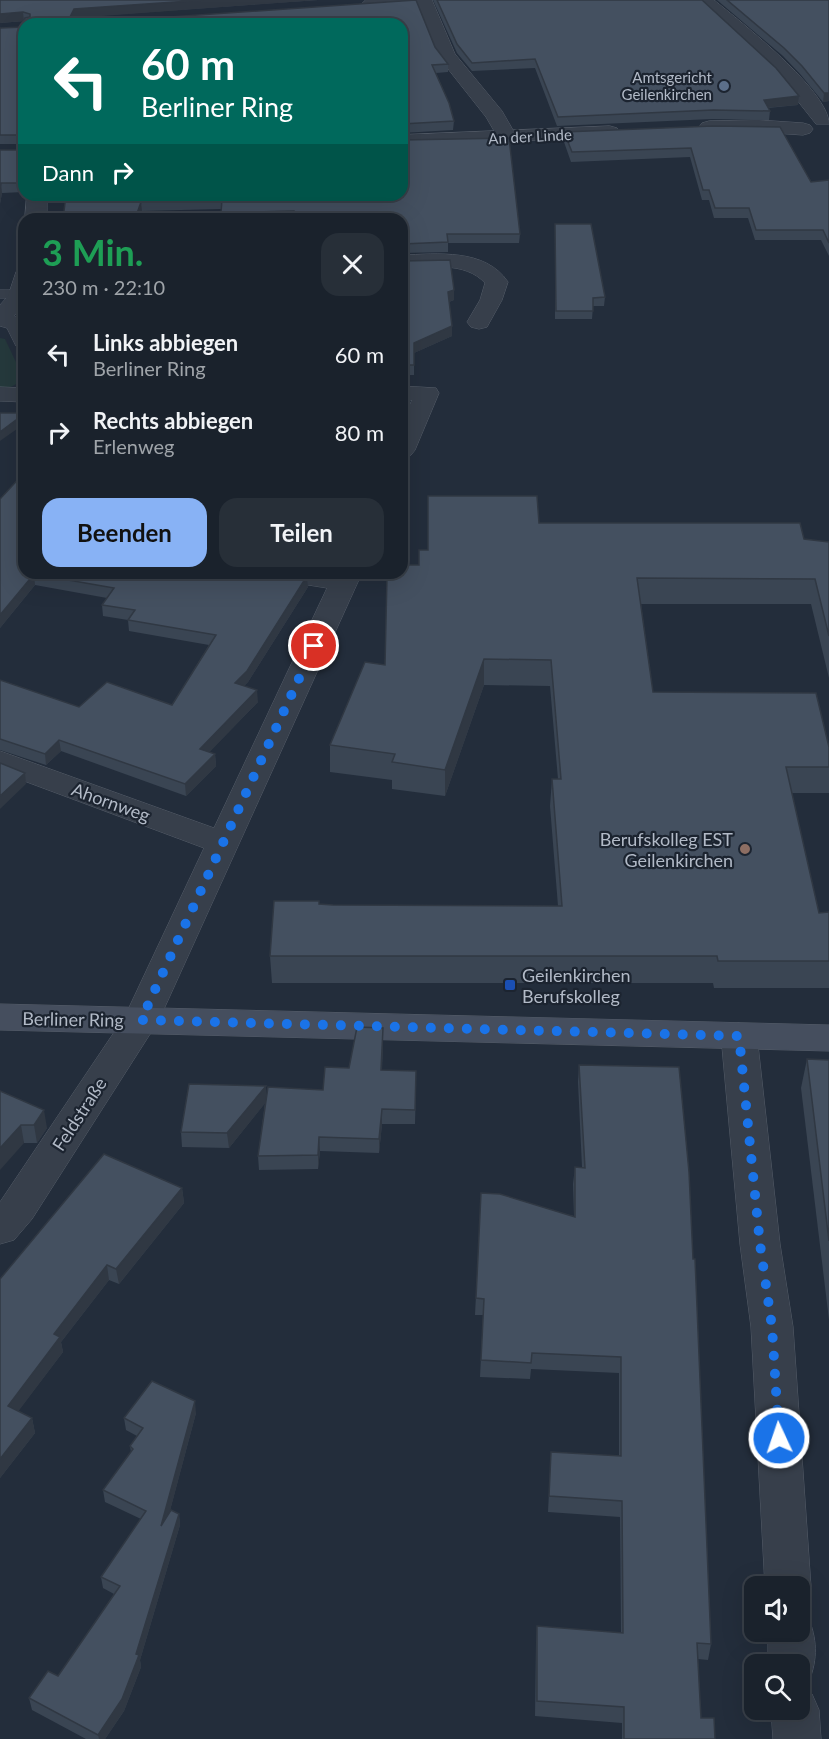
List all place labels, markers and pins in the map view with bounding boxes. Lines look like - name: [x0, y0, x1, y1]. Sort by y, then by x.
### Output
- place label: Amtsgericht Geilenkirchen: [622, 68, 713, 103]
- marker: Amtsgericht Geilenkirchen: [717, 79, 731, 93]
- pin: [288, 620, 339, 671]
- place label: Berufskolleg EST Geilenkirchen: [600, 828, 733, 871]
- marker: Berufskolleg EST Geilenkirchen: [738, 842, 752, 856]
- place label: Geilenkirchen Berufskolleg: [522, 964, 631, 1007]
- marker: Geilenkirchen Berufskolleg: [503, 978, 517, 992]

